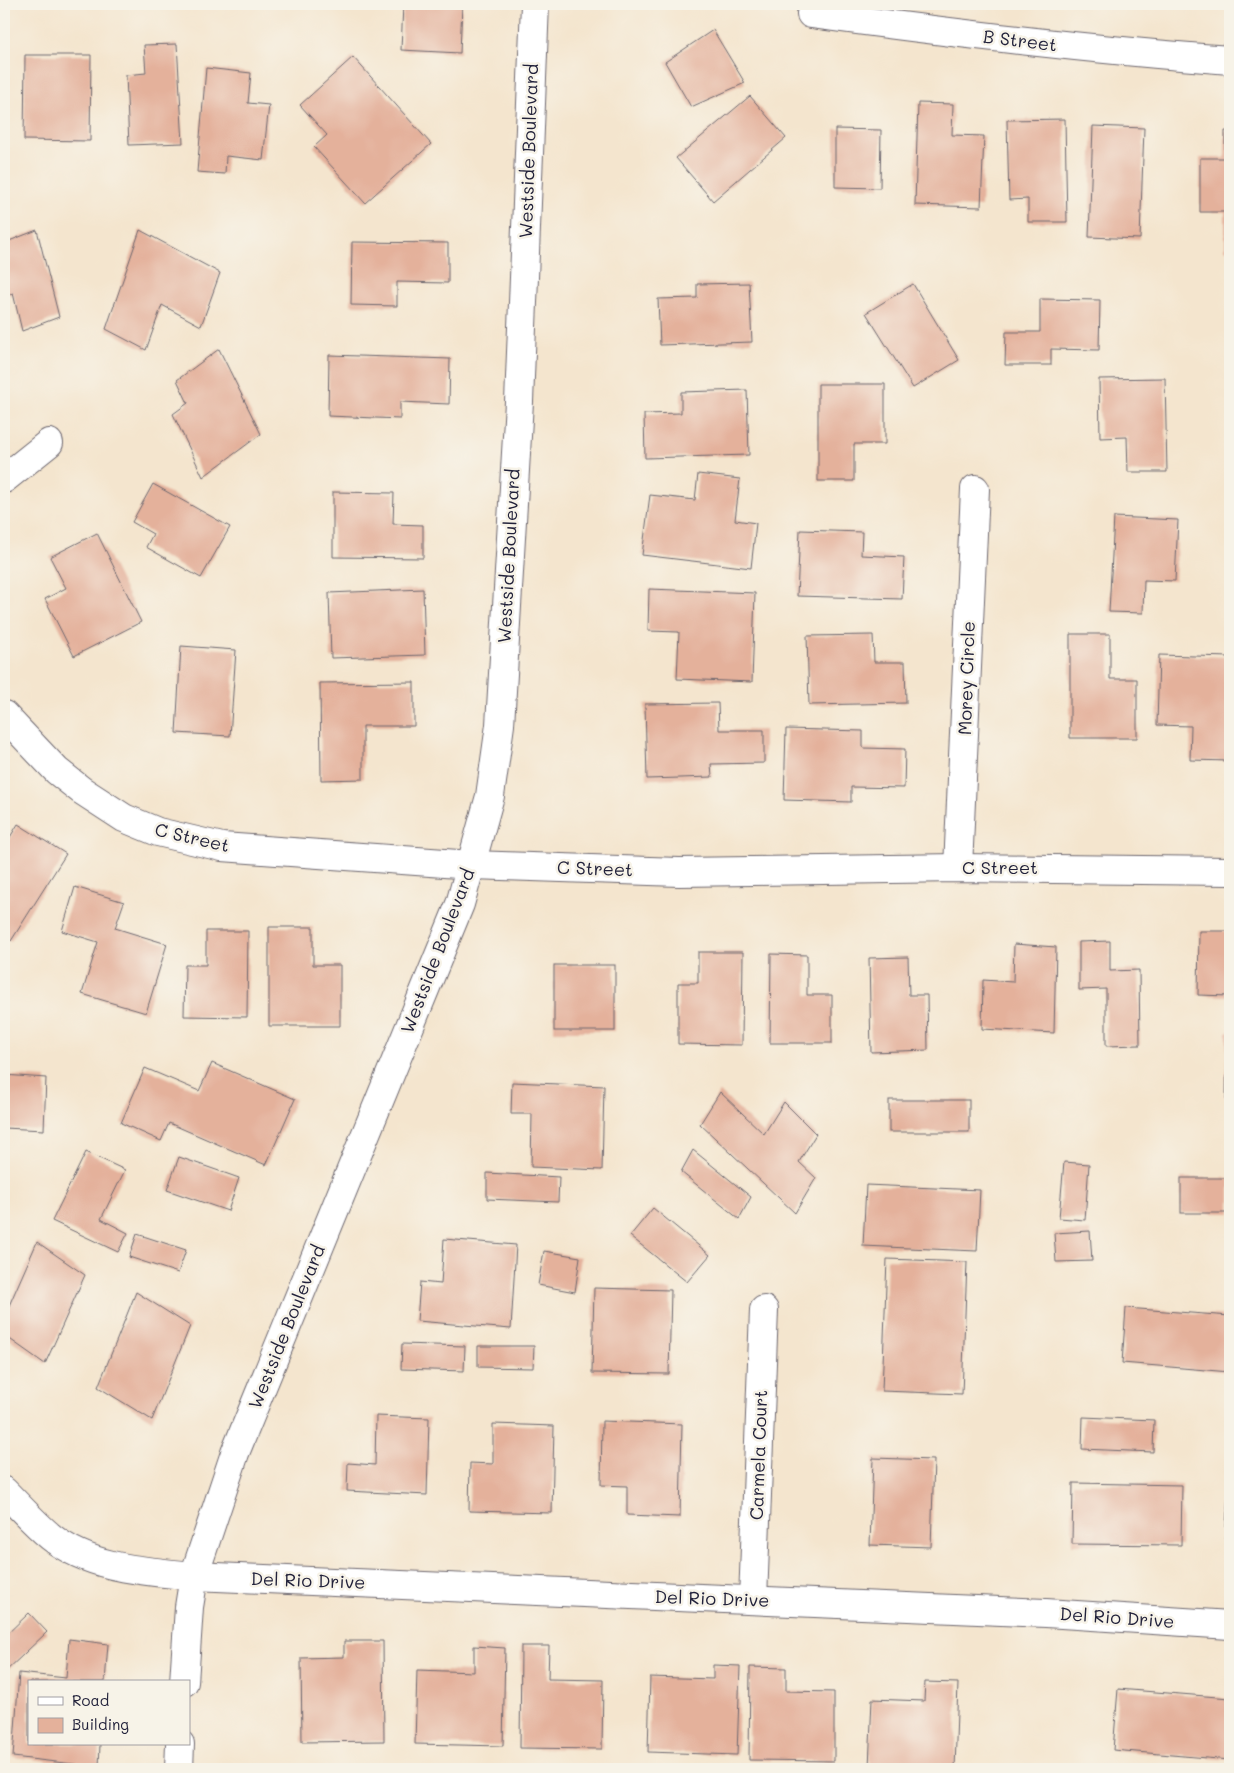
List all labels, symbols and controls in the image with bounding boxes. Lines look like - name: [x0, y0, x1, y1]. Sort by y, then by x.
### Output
- street label: B Street: [982, 24, 1058, 56]
- street label: Westside Boulevard: [513, 63, 543, 239]
- street label: Westside Boulevard: [491, 468, 525, 644]
- street label: Morey Circle: [952, 621, 980, 735]
- street label: C Street: [153, 817, 232, 857]
- street label: C Street: [557, 855, 633, 881]
- street label: C Street: [962, 855, 1038, 879]
- street label: Westside Boulevard: [395, 865, 480, 1037]
- street label: Westside Boulevard: [242, 1241, 330, 1412]
- street label: Carmela Court: [744, 1389, 772, 1521]
- street label: Del Rio Drive: [250, 1566, 366, 1594]
- street label: Del Rio Drive: [654, 1584, 770, 1612]
- street label: Del Rio Drive: [1059, 1601, 1175, 1633]
- legend: [28, 1680, 190, 1746]
- text: Road: [72, 1690, 109, 1710]
- text: Building: [72, 1714, 129, 1734]

